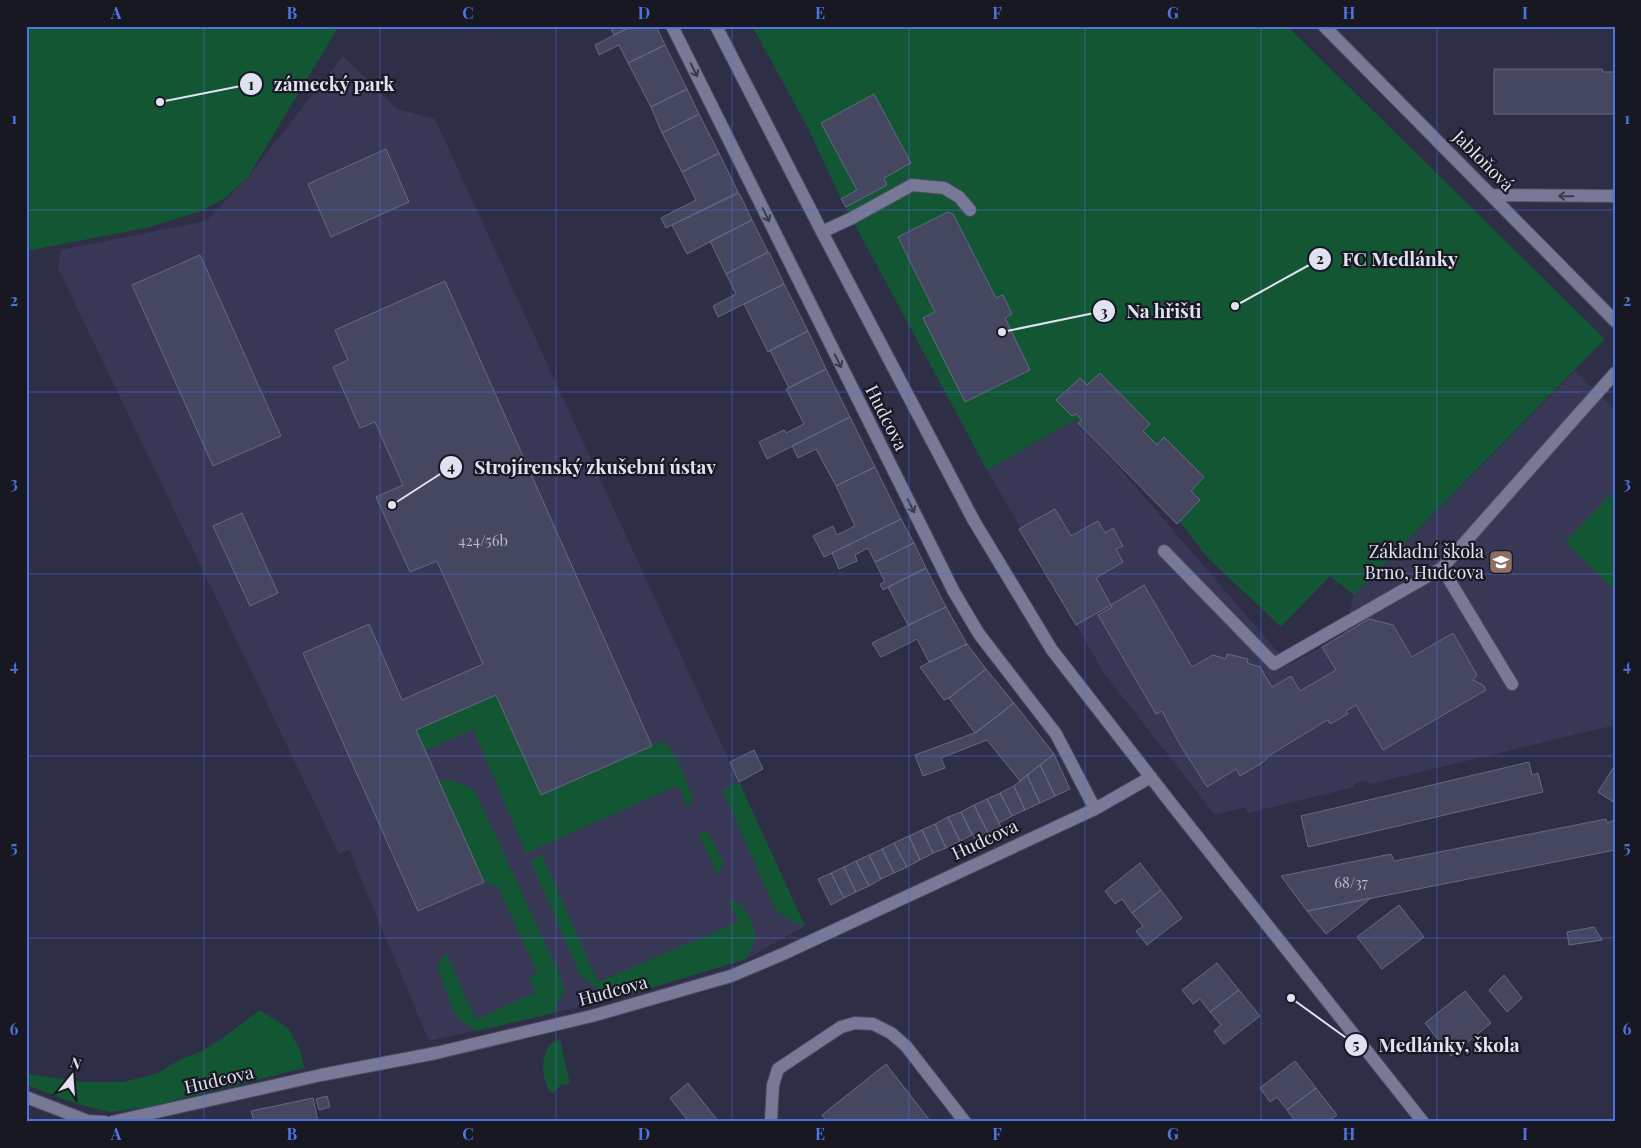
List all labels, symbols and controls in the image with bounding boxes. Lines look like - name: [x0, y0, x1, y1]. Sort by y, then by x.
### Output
- text: A: [110, 2, 122, 23]
- text: B: [287, 2, 298, 23]
- text: C: [462, 2, 474, 23]
- text: D: [638, 2, 650, 23]
- text: E: [815, 2, 825, 23]
- text: F: [992, 2, 1002, 23]
- text: G: [1167, 2, 1179, 23]
- text: H: [1343, 2, 1356, 23]
- text: I: [1522, 2, 1528, 23]
- one-way arrow: [689, 62, 699, 77]
- callout: zámecký park: [238, 67, 404, 101]
- text: zámecký park: [274, 70, 395, 96]
- text: 1: [248, 74, 254, 94]
- text: 1: [11, 107, 17, 128]
- text: 1: [1624, 107, 1630, 128]
- street label: Jabloňová: [1447, 124, 1520, 196]
- one-way arrow: [1558, 191, 1574, 201]
- one-way arrow: [761, 208, 771, 223]
- callout: FC Medlánky: [1308, 242, 1468, 276]
- text: FC Medlánky: [1342, 245, 1458, 271]
- text: 2: [1316, 248, 1324, 268]
- text: 2: [10, 289, 18, 310]
- text: 2: [1623, 289, 1631, 310]
- callout: Na hřišti: [1092, 294, 1212, 328]
- text: Na hřišti: [1126, 297, 1202, 323]
- text: 3: [1100, 301, 1108, 321]
- one-way arrow: [834, 353, 843, 368]
- street label: Hudcova: [860, 381, 914, 454]
- callout: Strojírenský zkušební ústav: [439, 450, 726, 484]
- text: Strojírenský zkušební ústav: [474, 453, 716, 479]
- text: 4: [447, 456, 455, 476]
- text: 3: [10, 472, 18, 493]
- text: 3: [1623, 472, 1631, 493]
- one-way arrow: [907, 498, 916, 513]
- house number: 424/56b: [458, 530, 508, 550]
- place label: Základní škola Brno, Hudcova: [1365, 539, 1484, 584]
- school or university icon: Základní škola Brno, Hudcova: [1488, 549, 1514, 575]
- text: 4: [10, 654, 18, 675]
- text: 4: [1623, 654, 1631, 675]
- street label: Hudcova: [948, 813, 1022, 865]
- text: 5: [10, 836, 18, 857]
- text: 5: [1623, 836, 1631, 857]
- house number: 68/37: [1334, 872, 1368, 892]
- street label: Hudcova: [576, 969, 650, 1011]
- text: 6: [10, 1018, 19, 1039]
- text: 6: [1623, 1018, 1632, 1039]
- callout: Medlánky, škola: [1343, 1028, 1529, 1062]
- text: Medlánky, škola: [1378, 1031, 1520, 1057]
- text: 5: [1353, 1034, 1360, 1054]
- north arrow: [48, 1050, 98, 1100]
- text: N: [68, 1053, 84, 1074]
- street label: Hudcova: [182, 1059, 256, 1099]
- text: A: [110, 1123, 122, 1144]
- text: B: [287, 1123, 298, 1144]
- text: C: [462, 1123, 474, 1144]
- text: D: [638, 1123, 650, 1144]
- text: E: [815, 1123, 825, 1144]
- text: F: [992, 1123, 1002, 1144]
- text: G: [1167, 1123, 1179, 1144]
- text: H: [1343, 1123, 1356, 1144]
- text: I: [1522, 1123, 1528, 1144]

